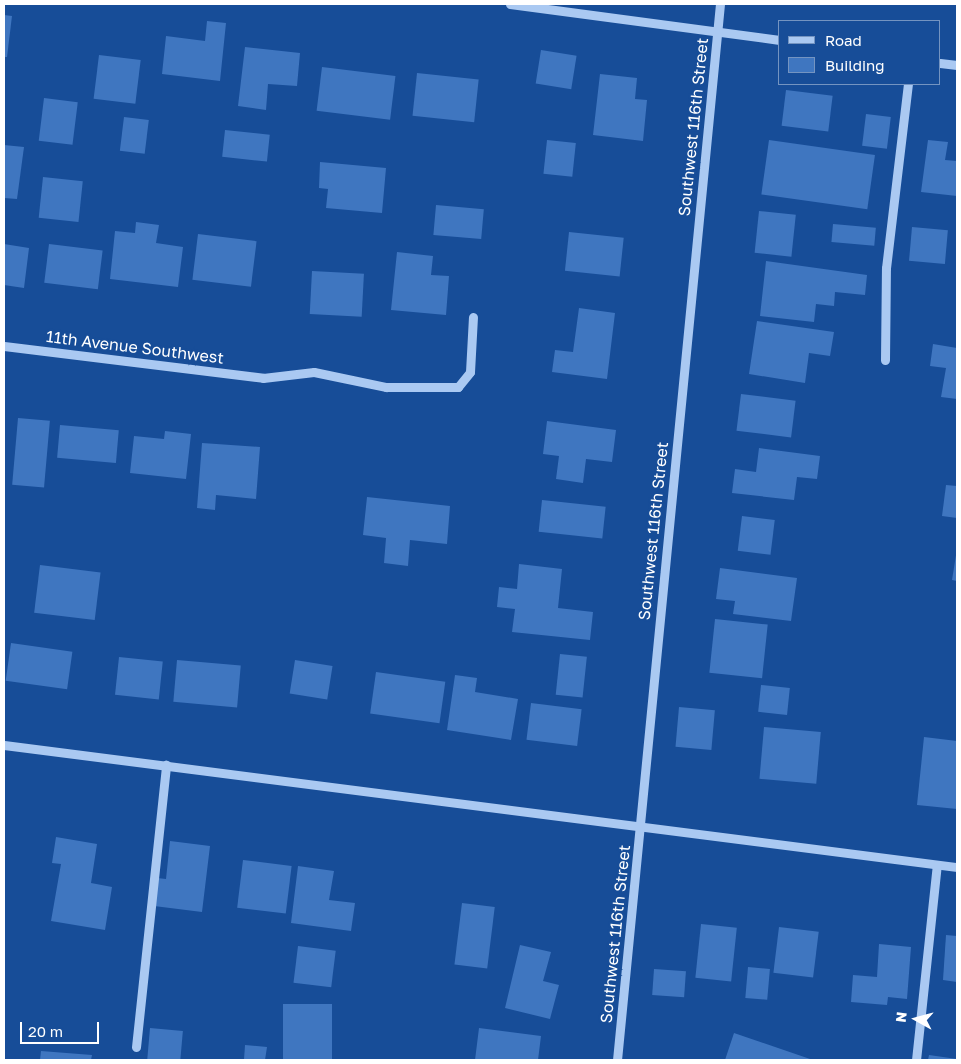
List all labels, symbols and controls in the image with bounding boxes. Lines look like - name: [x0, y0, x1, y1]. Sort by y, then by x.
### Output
- legend: [778, 20, 941, 85]
- text: Road: [825, 31, 862, 49]
- street label: Southwest 116th Street: [674, 37, 712, 217]
- text: Building: [825, 56, 885, 74]
- street label: 11th Avenue Southwest: [45, 327, 225, 367]
- street label: Southwest 116th Street: [634, 441, 672, 621]
- street label: Southwest 116th Street: [596, 844, 634, 1024]
- north arrow: [891, 994, 941, 1044]
- text: N: [892, 1011, 910, 1023]
- scale bar: [22, 1012, 101, 1044]
- text: 20 m: [28, 1022, 63, 1040]

